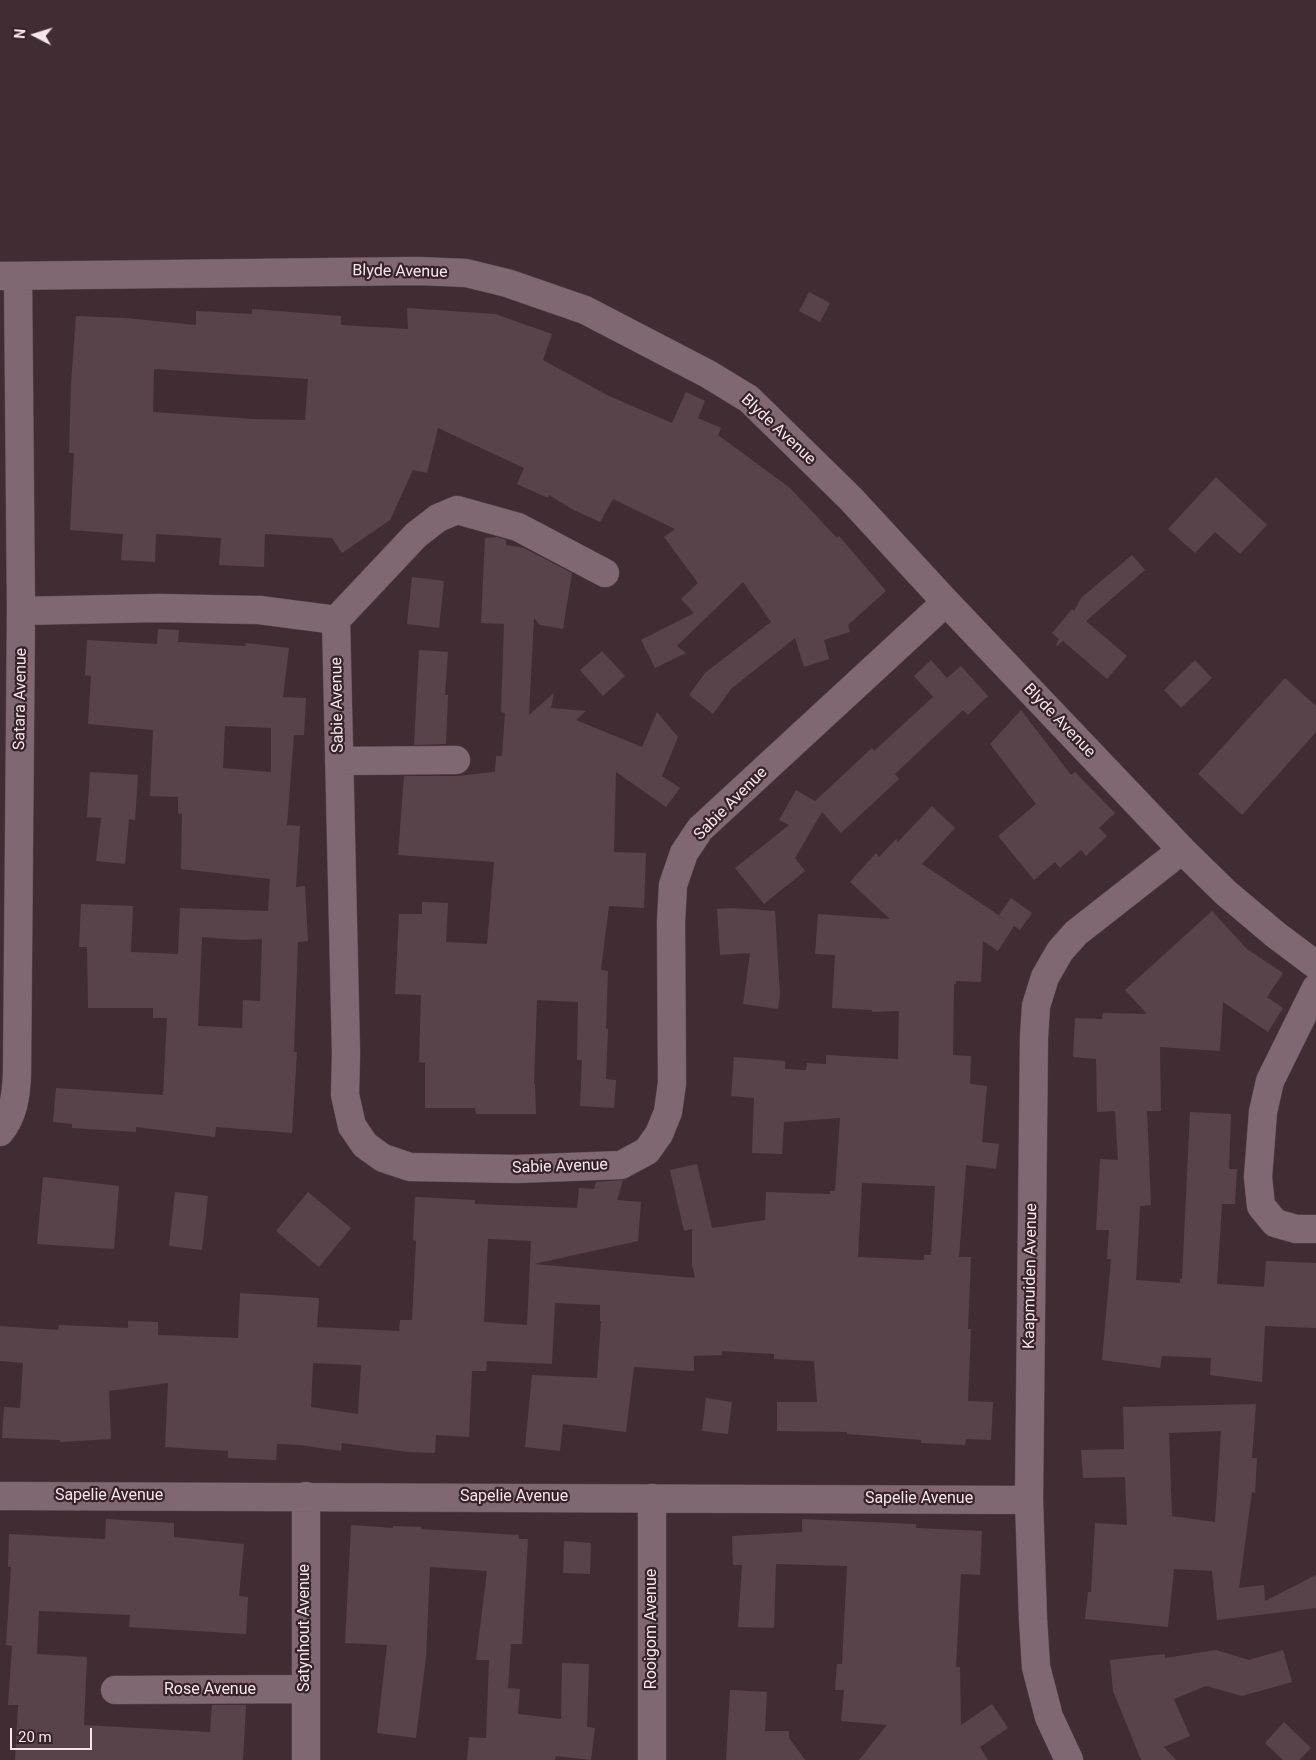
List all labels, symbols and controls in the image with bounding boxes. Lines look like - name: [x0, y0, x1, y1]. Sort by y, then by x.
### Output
- north arrow: [10, 10, 60, 60]
- text: N: [12, 28, 28, 39]
- street label: Blyde Avenue: [352, 262, 448, 282]
- street label: Blyde Avenue: [737, 391, 819, 469]
- street label: Satara Avenue: [11, 648, 31, 750]
- street label: Sabie Avenue: [328, 657, 348, 753]
- street label: Blyde Avenue: [1019, 680, 1099, 762]
- street label: Sabie Avenue: [690, 763, 772, 845]
- street label: Sabie Avenue: [512, 1156, 608, 1178]
- street label: Kaapmuiden Avenue: [1020, 1203, 1042, 1349]
- street label: Sapelie Avenue: [55, 1486, 163, 1506]
- street label: Sapelie Avenue: [460, 1487, 568, 1507]
- street label: Sapelie Avenue: [865, 1489, 973, 1509]
- street label: Satynhout Avenue: [295, 1564, 315, 1692]
- street label: Rooigom Avenue: [642, 1569, 662, 1689]
- street label: Rose Avenue: [164, 1680, 256, 1700]
- scale bar: [12, 1718, 95, 1750]
- text: 20 m: [18, 1728, 52, 1746]

